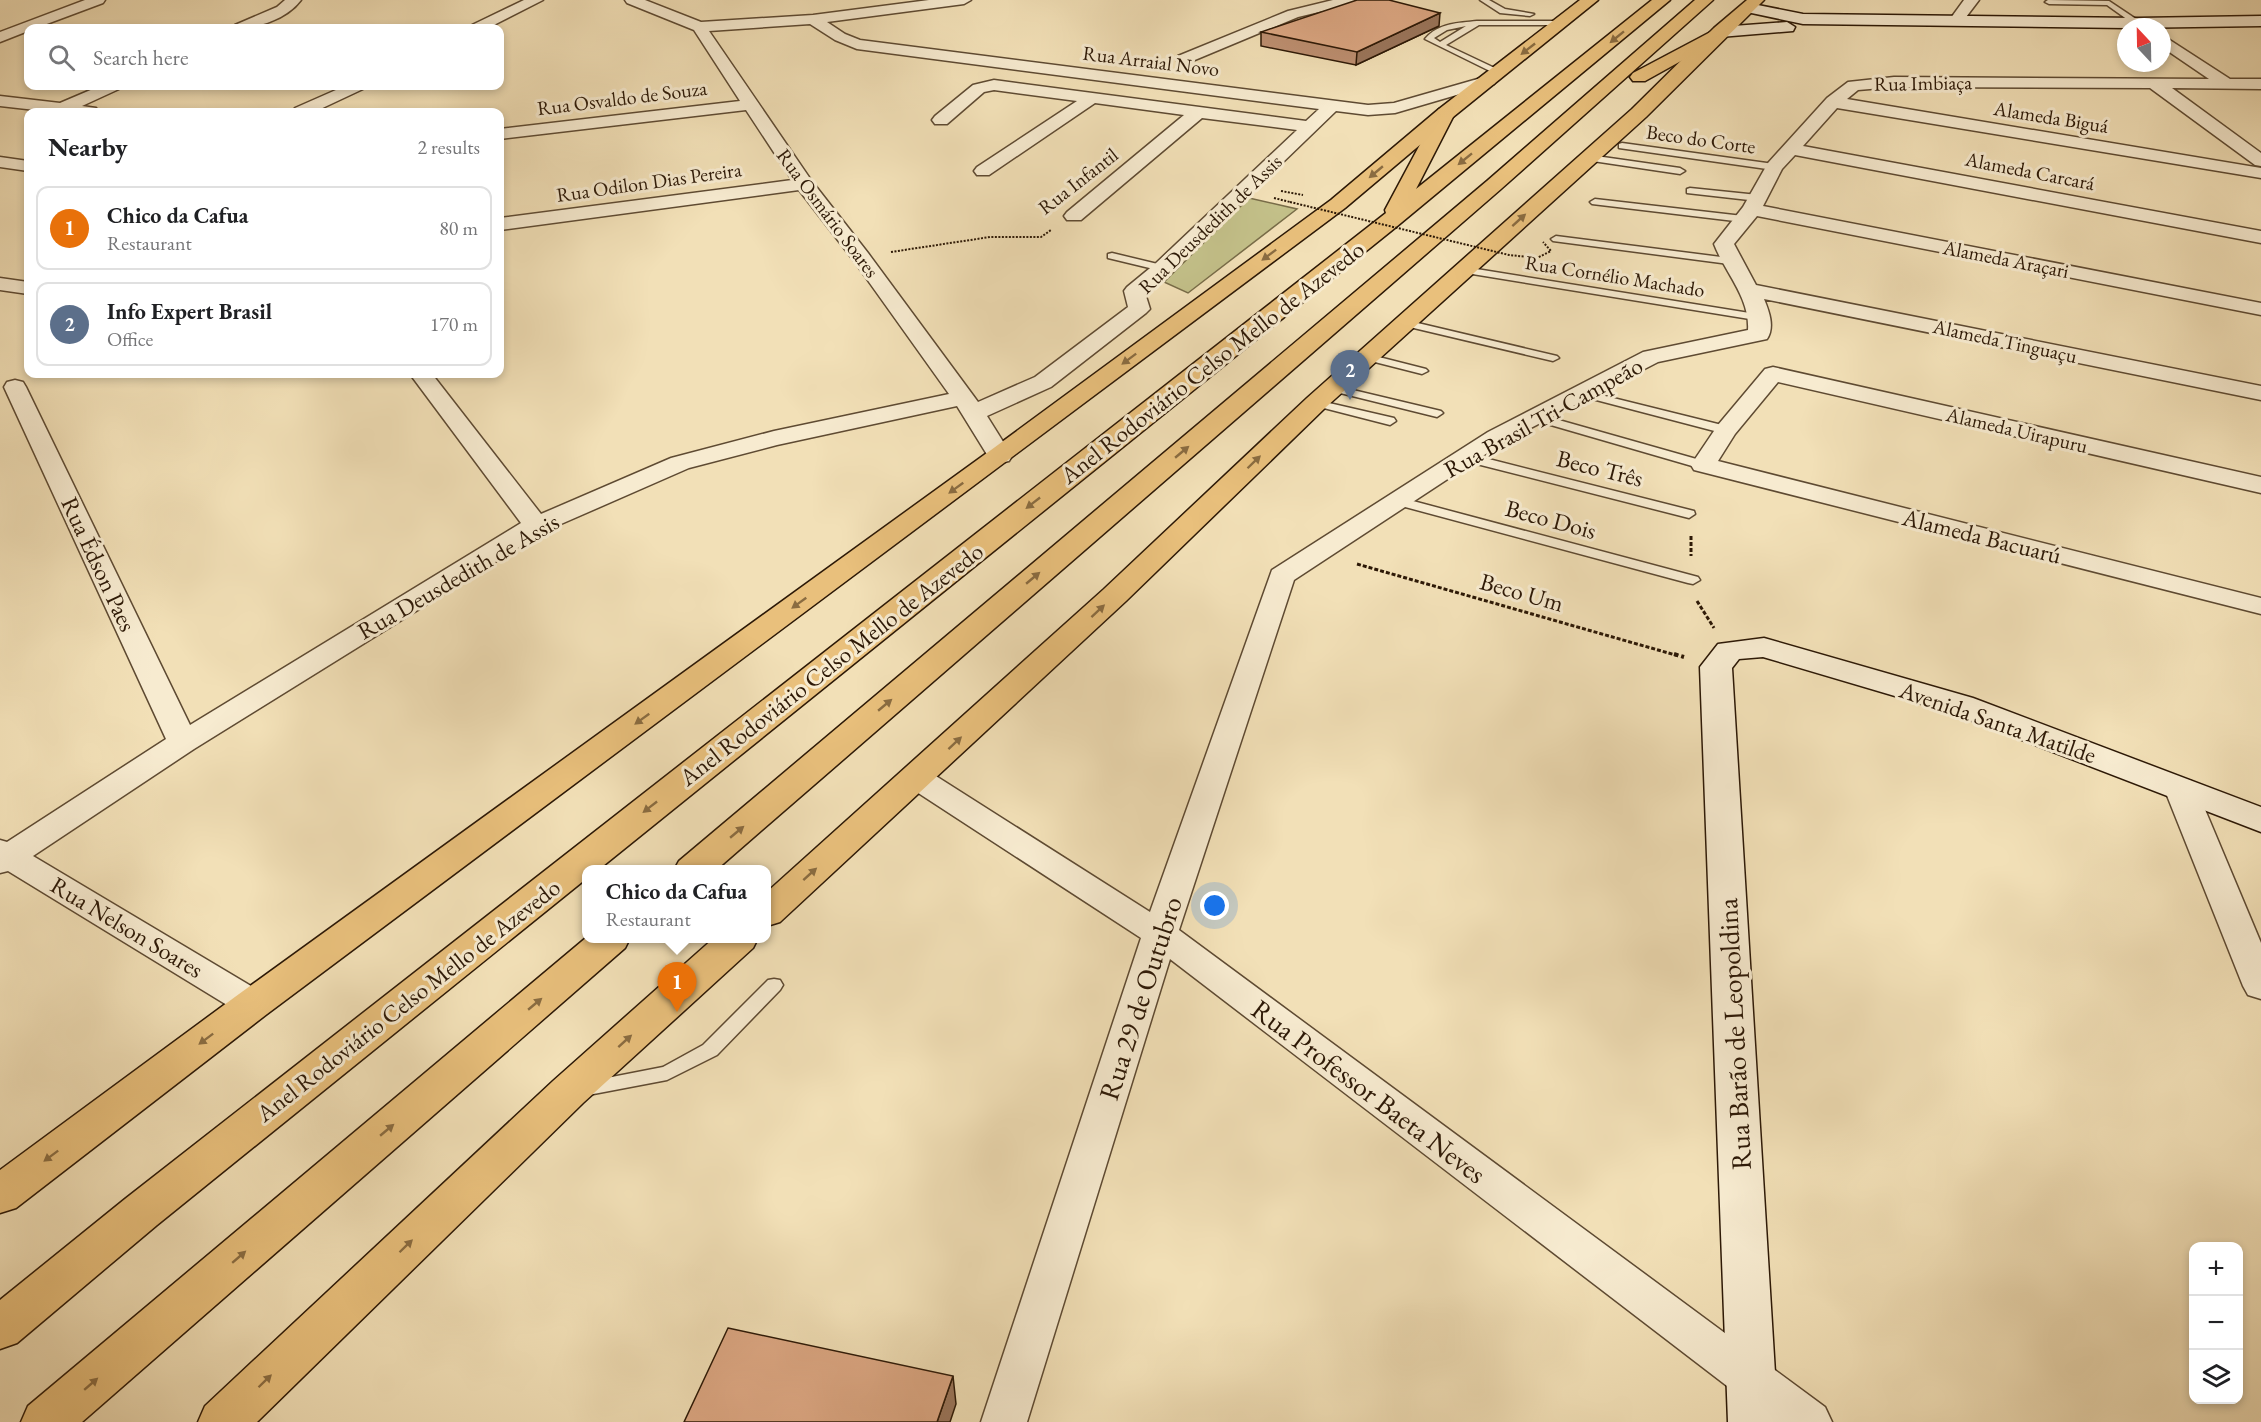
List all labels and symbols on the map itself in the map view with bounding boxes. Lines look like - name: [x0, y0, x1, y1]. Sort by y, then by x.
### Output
- north arrow: [2117, 18, 2171, 72]
- one-way arrow: [1609, 30, 1625, 43]
- street label: Rua Arraial Novo: [1081, 40, 1221, 82]
- one-way arrow: [1520, 43, 1536, 56]
- street label: Rua Imbiaça: [1874, 69, 1972, 97]
- street label: Rua Osvaldo de Souza: [536, 75, 708, 121]
- street label: Alameda Biguá: [1991, 95, 2110, 139]
- street label: Beco do Corte: [1645, 118, 1757, 160]
- street label: Rua Infantil: [1033, 142, 1123, 220]
- street label: Rua Osmário Soares: [771, 143, 885, 283]
- street label: Alameda Carcará: [1962, 146, 2097, 196]
- street label: Rua Deusdedith de Assis: [1133, 149, 1287, 299]
- one-way arrow: [1457, 153, 1473, 166]
- street label: Rua Odilon Dias Pereira: [555, 156, 743, 208]
- one-way arrow: [1368, 165, 1384, 178]
- one-way arrow: [1511, 214, 1526, 227]
- street label: Anel Rodoviário Celso Mello de Azevedo: [1053, 233, 1370, 491]
- street label: Alameda Araçari: [1940, 234, 2071, 284]
- one-way arrow: [1261, 249, 1277, 261]
- street label: Rua Cornélio Machado: [1523, 249, 1707, 303]
- street label: Alameda Tinguaçu: [1930, 313, 2080, 369]
- street label: Rua Brasil Tri-Campeão: [1438, 349, 1648, 485]
- pin: 2: [1330, 350, 1370, 400]
- one-way arrow: [1122, 353, 1137, 365]
- street label: Alameda Uirapuru: [1943, 401, 2091, 459]
- street label: Beco Três: [1554, 442, 1646, 494]
- one-way arrow: [1174, 445, 1189, 459]
- one-way arrow: [1247, 455, 1261, 469]
- one-way arrow: [948, 482, 964, 494]
- street label: Rua Édson Paes: [54, 492, 144, 636]
- street label: Beco Dois: [1502, 492, 1600, 546]
- one-way arrow: [1026, 497, 1041, 509]
- street label: Alameda Bacuarú: [1898, 501, 2065, 571]
- street label: Rua Deusdedith de Assis: [352, 506, 564, 646]
- street label: Anel Rodoviário Celso Mello de Azevedo: [672, 535, 989, 793]
- street label: Beco Um: [1477, 565, 1568, 619]
- one-way arrow: [1025, 572, 1040, 585]
- one-way arrow: [791, 597, 807, 609]
- one-way arrow: [1091, 604, 1106, 618]
- street label: Avenida Santa Matilde: [1895, 673, 2100, 770]
- one-way arrow: [877, 699, 892, 712]
- one-way arrow: [634, 712, 649, 724]
- one-way arrow: [947, 737, 962, 750]
- one-way arrow: [643, 801, 658, 813]
- one-way arrow: [729, 825, 745, 838]
- one-way arrow: [803, 867, 818, 881]
- street label: Rua Nelson Soares: [45, 869, 209, 985]
- street label: Anel Rodoviário Celso Mello de Azevedo: [249, 871, 566, 1129]
- your location: [1200, 891, 1229, 920]
- street label: Rua 29 de Outubro: [1090, 892, 1190, 1104]
- street label: Rua Barão de Leopoldina: [1709, 896, 1759, 1171]
- pin: 1: [658, 962, 696, 1012]
- street label: Rua Professor Baeta Neves: [1244, 991, 1494, 1191]
- one-way arrow: [527, 997, 543, 1010]
- one-way arrow: [199, 1033, 215, 1045]
- one-way arrow: [618, 1035, 632, 1049]
- one-way arrow: [379, 1124, 394, 1137]
- one-way arrow: [43, 1150, 58, 1162]
- one-way arrow: [398, 1240, 412, 1254]
- one-way arrow: [231, 1251, 246, 1264]
- one-way arrow: [258, 1375, 272, 1389]
- one-way arrow: [83, 1378, 98, 1391]

